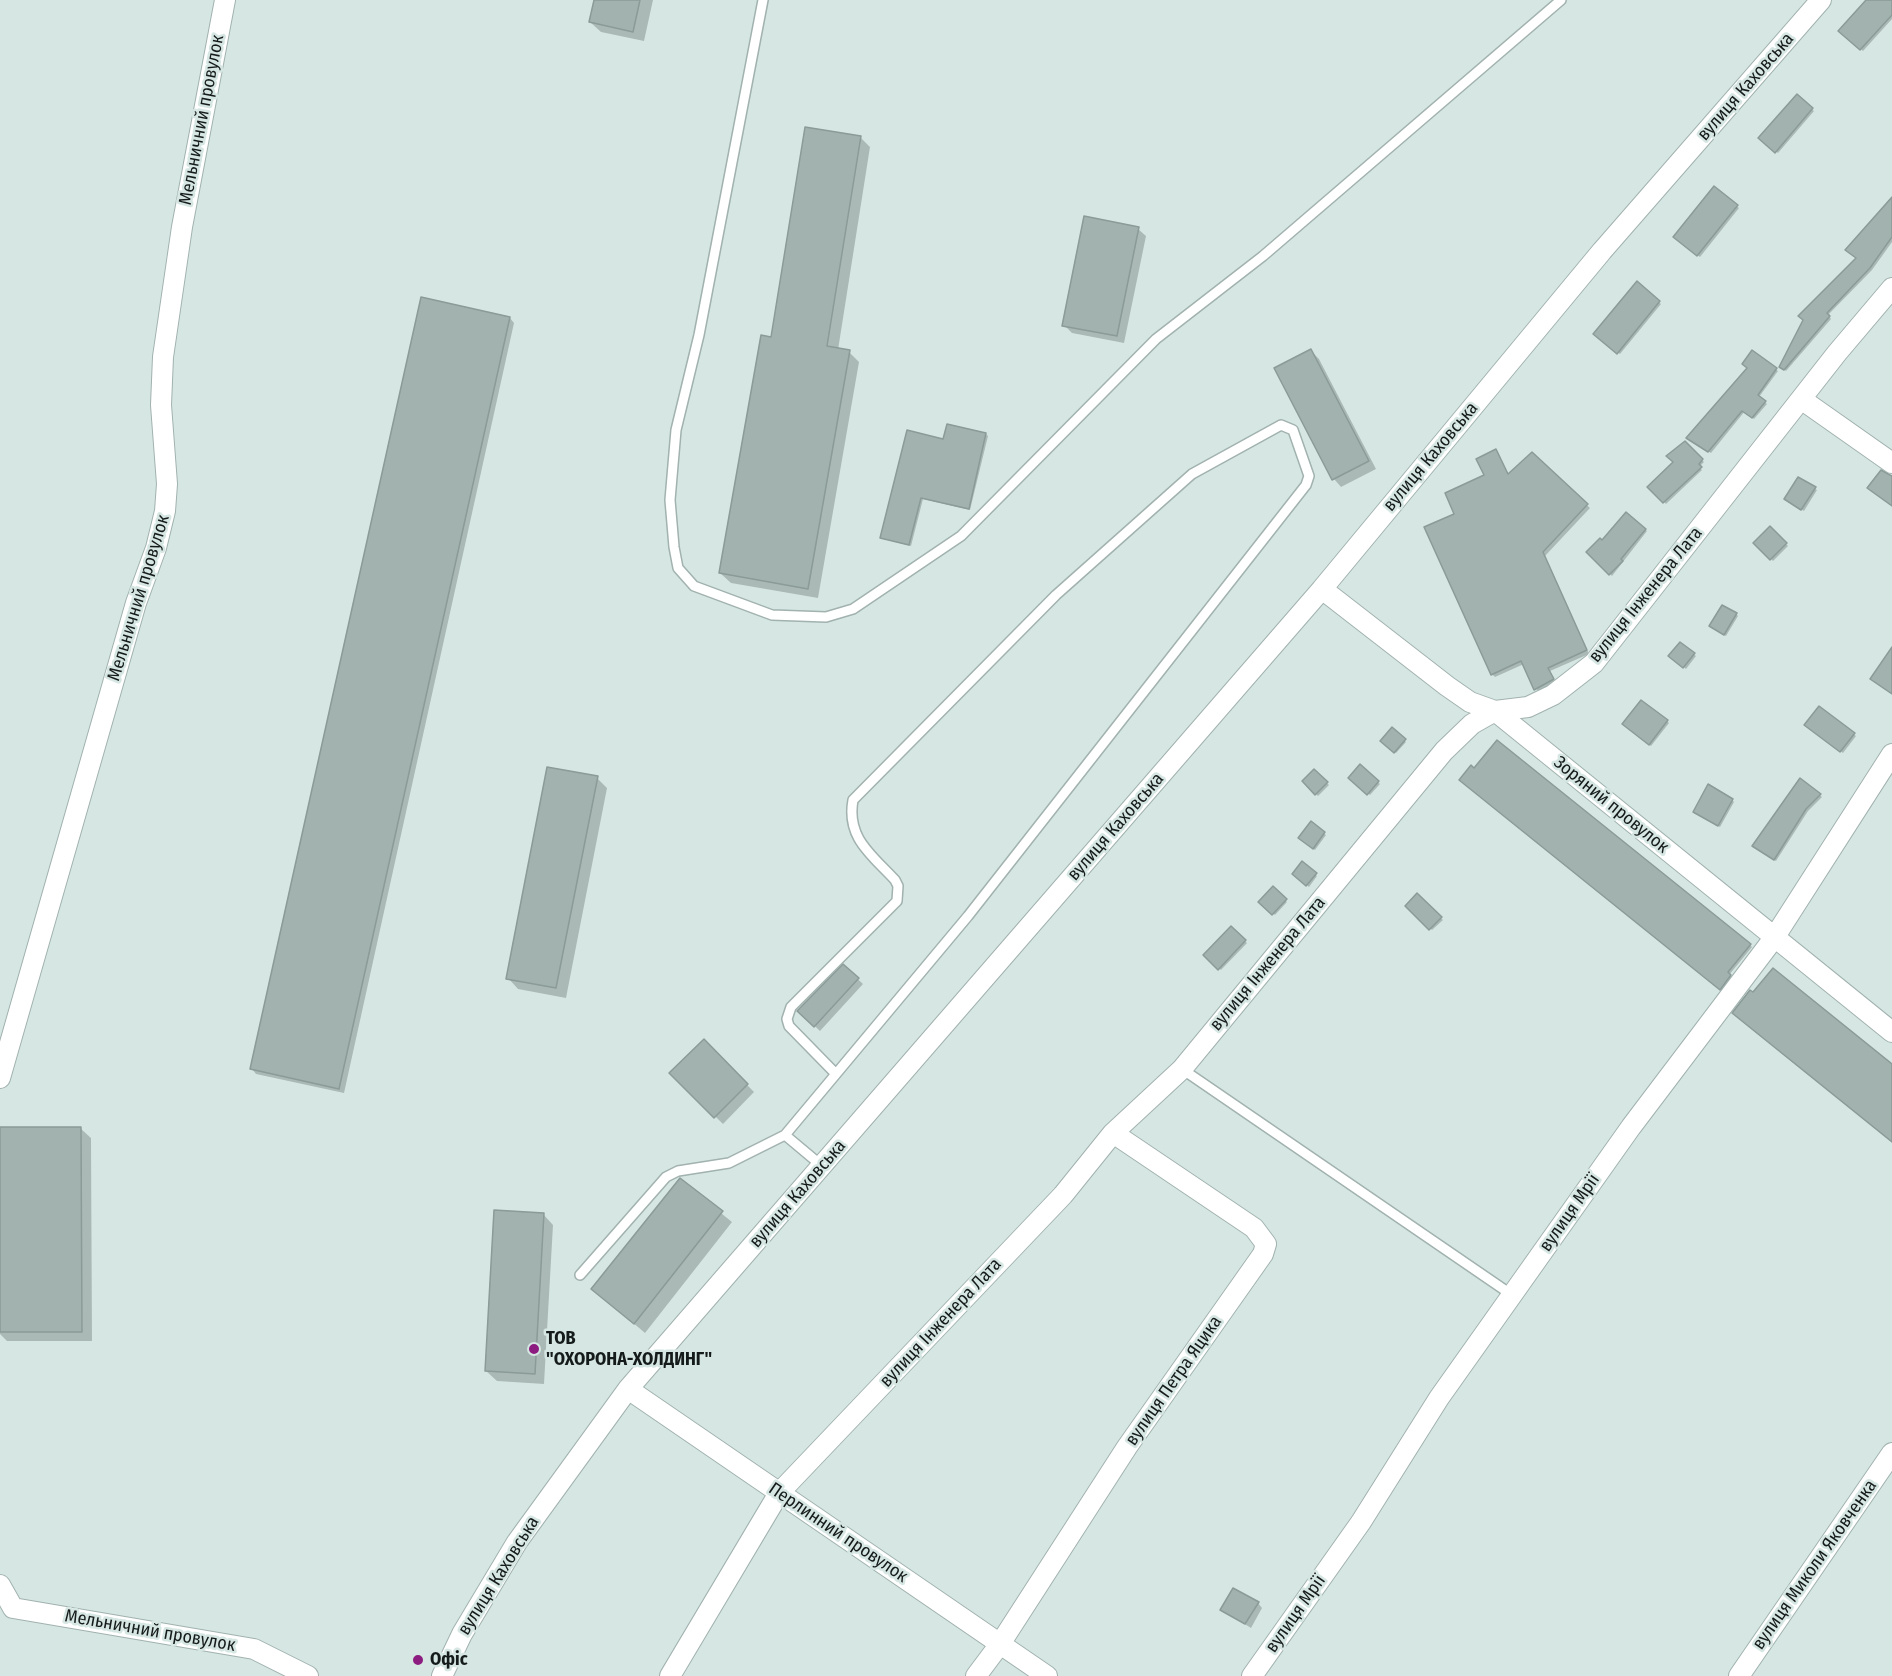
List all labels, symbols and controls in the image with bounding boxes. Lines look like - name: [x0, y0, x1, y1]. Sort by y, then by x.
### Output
- street label: вулиця Каховська: [1693, 29, 1799, 145]
- street label: Мельничний провулок: [175, 33, 229, 207]
- street label: вулиця Каховська: [1379, 398, 1483, 516]
- street label: Мельничний провулок: [103, 512, 175, 684]
- street label: вулиця Інженера Лата: [1585, 523, 1707, 667]
- street label: Зоряний провулок: [1549, 752, 1673, 858]
- street label: вулиця Каховська: [1063, 769, 1169, 885]
- street label: вулиця Інженера Лата: [1206, 893, 1330, 1035]
- street label: вулиця Каховська: [745, 1136, 851, 1252]
- street label: вулиця Мрії: [1535, 1170, 1605, 1256]
- street label: вулиця Інженера Лата: [876, 1254, 1006, 1392]
- street label: вулиця Петра Яцика: [1121, 1312, 1227, 1450]
- place label: ТОВ "ОХОРОНА-ХОЛДИНГ": [546, 1328, 712, 1370]
- marker: ТОВ "ОХОРОНА-ХОЛДИНГ": [527, 1342, 541, 1356]
- street label: вулиця Миколи Яковченка: [1748, 1476, 1882, 1654]
- street label: Перлинний провулок: [764, 1478, 912, 1588]
- street label: вулиця Каховська: [454, 1513, 544, 1639]
- street label: вулиця Мрії: [1261, 1571, 1331, 1657]
- street label: Мельничний провулок: [63, 1605, 237, 1657]
- place label: Офіс: [430, 1649, 468, 1671]
- marker: Офіс: [411, 1653, 425, 1667]

